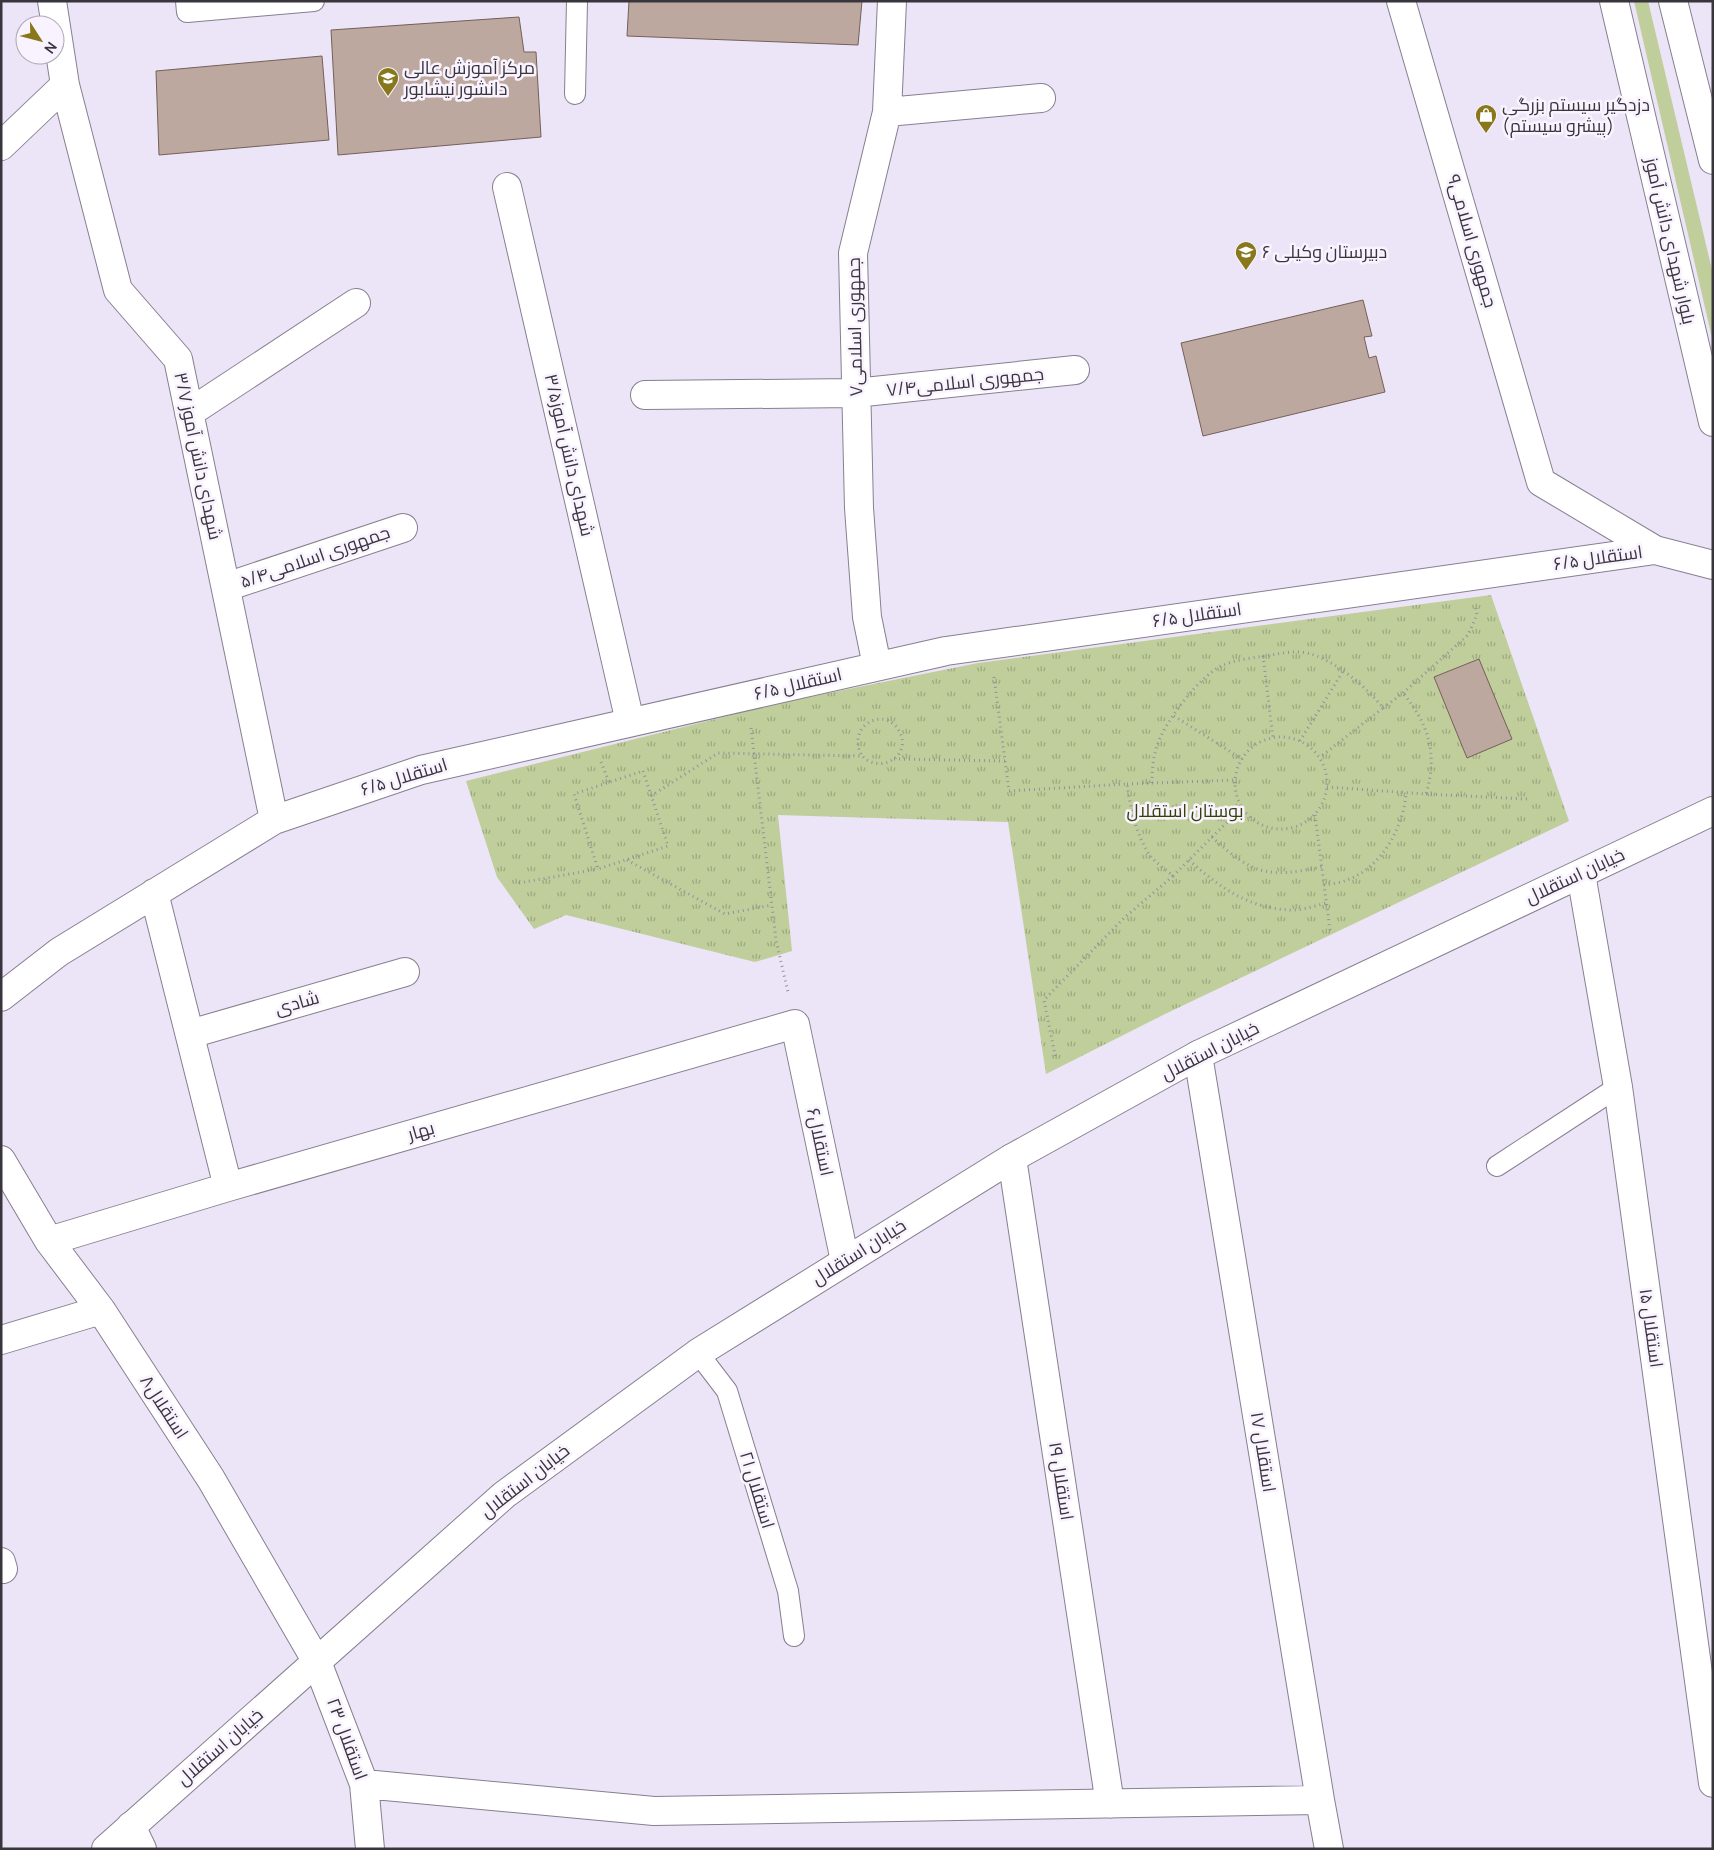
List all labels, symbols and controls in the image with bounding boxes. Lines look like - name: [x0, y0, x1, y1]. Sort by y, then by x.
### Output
- north arrow: [15, 15, 65, 65]
- text: N: [40, 38, 62, 58]
- place label: مرکز آموزش عالی دانشور نیشابور: [403, 55, 535, 100]
- school or university icon: مرکز آموزش عالی دانشور نیشابور: [376, 66, 400, 97]
- place label: دزدگیر سیستم بزرگی (پیشرو سیستم): [1502, 92, 1650, 138]
- shop icon: دزدگیر سیستم بزرگی (پیشرو سیستم): [1474, 103, 1498, 134]
- street label: بلوار شهدای دانش آموز: [1640, 154, 1702, 327]
- street label: جمهوری اسلامی۹: [1442, 171, 1503, 310]
- place label: دبیرستان وکیلی ۶: [1262, 239, 1387, 263]
- school or university icon: دبیرستان وکیلی ۶: [1234, 240, 1258, 271]
- street label: جمهوری اسلامی۷: [841, 257, 867, 397]
- street label: جمهوری اسلامی۷/۴: [885, 361, 1045, 401]
- street label: شهدای دانش آموز ۳/۷: [169, 370, 228, 542]
- street label: شهدای دانش آموز۳/۵: [540, 371, 600, 538]
- street label: جمهوری اسلامی۵/۴: [237, 519, 393, 593]
- street label: استقلال ۶/۵: [1552, 539, 1644, 575]
- street label: استقلال ۶/۵: [1151, 596, 1243, 632]
- street label: استقلال ۶/۵: [751, 661, 844, 705]
- street label: استقلال ۶/۵: [357, 751, 450, 801]
- park label: بوستان استقلال: [1127, 798, 1243, 822]
- street label: خیابان استقلال: [1521, 842, 1628, 909]
- street label: شادی: [272, 984, 322, 1020]
- street label: خیابان استقلال: [1156, 1015, 1263, 1085]
- street label: استقلال۶: [802, 1105, 840, 1178]
- street label: بهار: [404, 1115, 437, 1146]
- street label: خیابان استقلال: [807, 1213, 910, 1290]
- street label: استقلال ۱۵: [1635, 1287, 1669, 1369]
- street label: استقلال۸: [135, 1370, 194, 1443]
- street label: استقلال ۱۷: [1246, 1410, 1282, 1494]
- street label: خیابان استقلال: [475, 1438, 574, 1523]
- street label: استقلال ۱۹: [1044, 1440, 1080, 1522]
- street label: استقلال ۲۱: [735, 1448, 781, 1531]
- street label: استقلال ۲۳: [322, 1694, 374, 1783]
- street label: خیابان استقلال: [171, 1702, 268, 1790]

